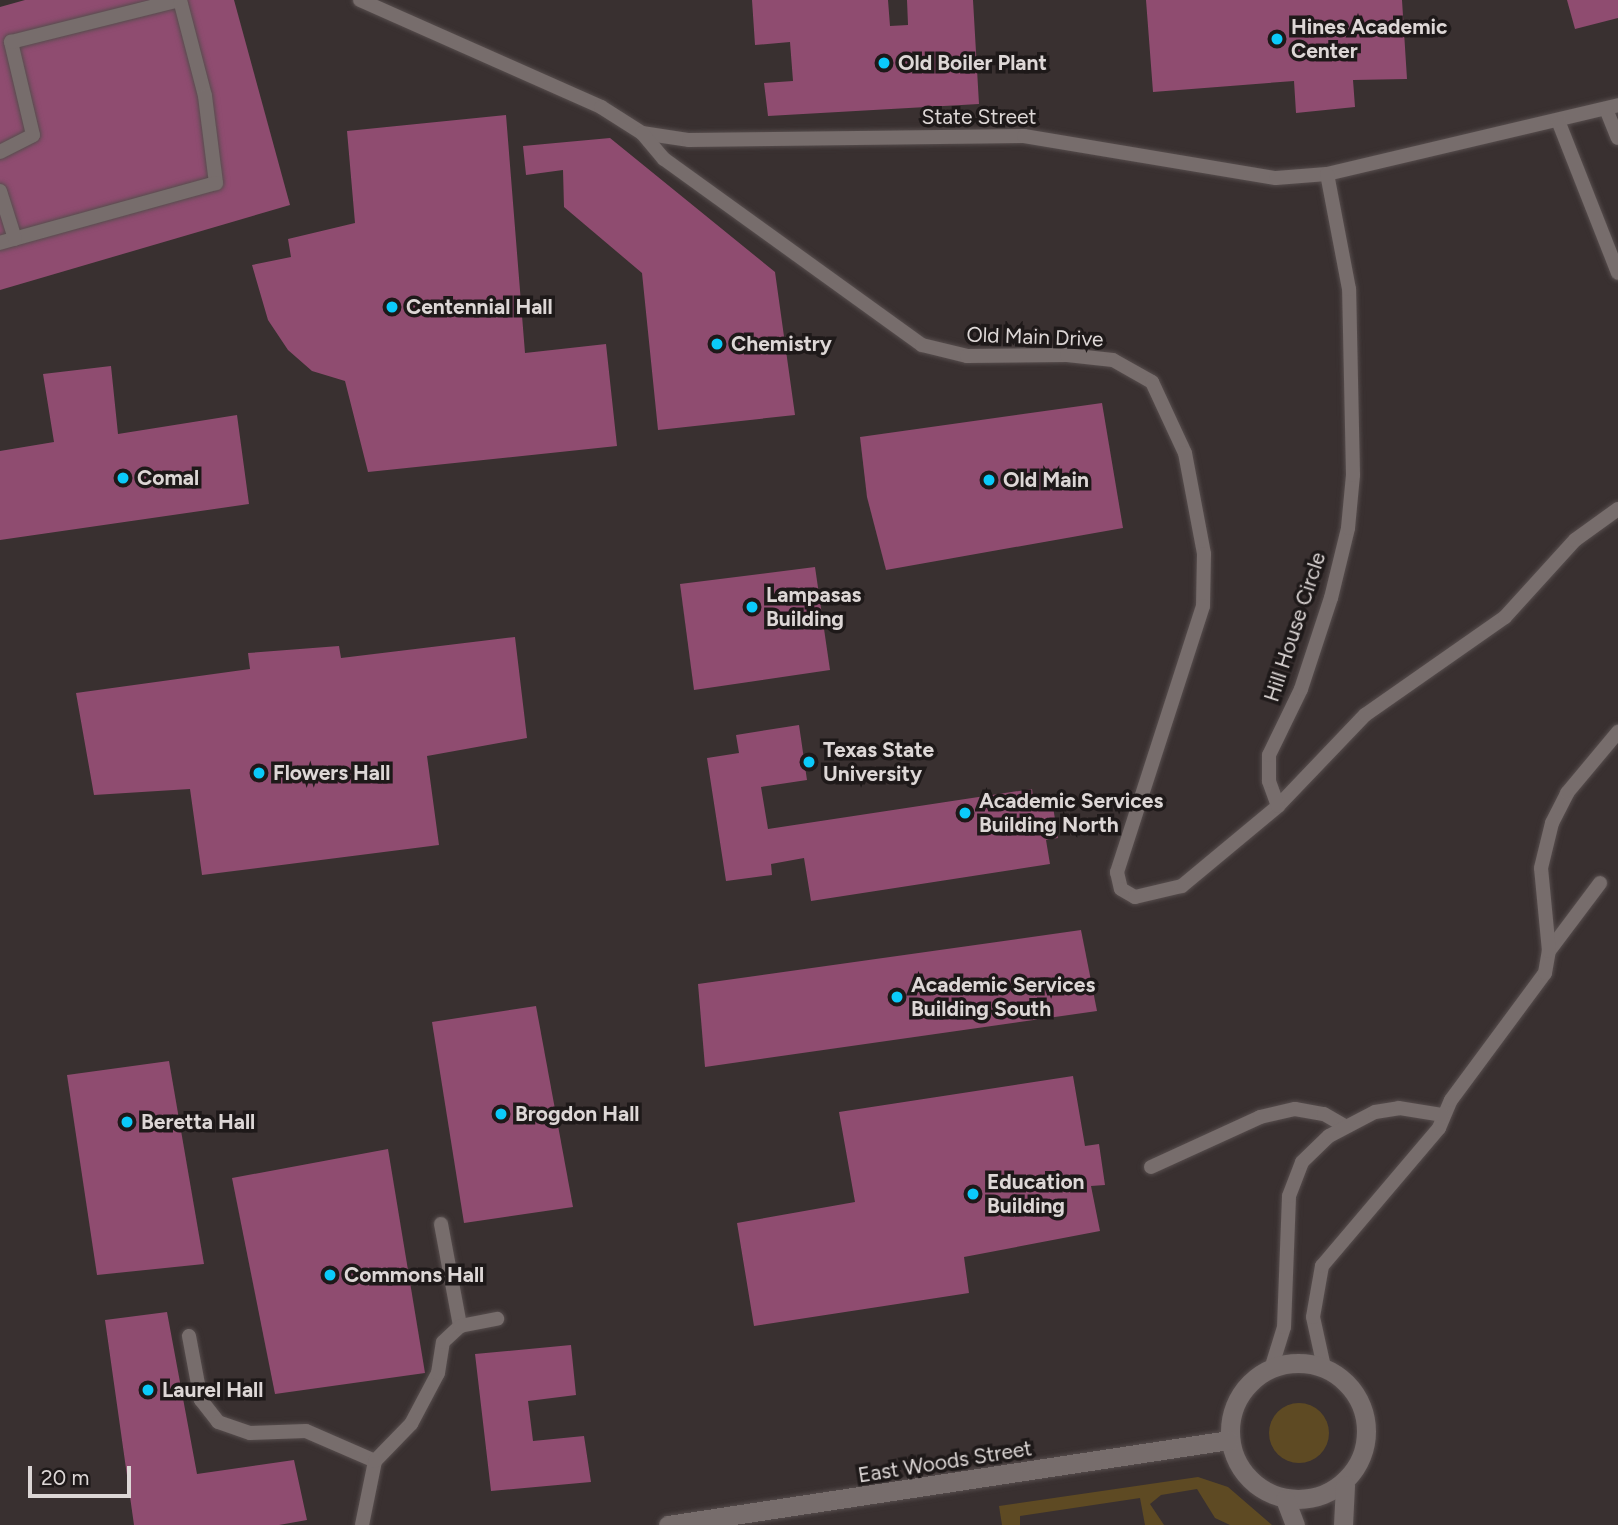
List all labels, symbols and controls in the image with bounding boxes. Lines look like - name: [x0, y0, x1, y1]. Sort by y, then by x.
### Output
- place label: Hines Academic Center: [1291, 14, 1447, 64]
- marker: Hines Academic Center: [1269, 31, 1285, 47]
- place label: Old Boiler Plant: [898, 50, 1047, 76]
- marker: Old Boiler Plant: [876, 55, 892, 71]
- street label: State Street: [922, 104, 1036, 130]
- place label: Centennial Hall: [406, 294, 553, 320]
- marker: Centennial Hall: [384, 299, 400, 315]
- street label: Old Main Drive: [966, 322, 1104, 352]
- place label: Chemistry: [731, 331, 832, 357]
- marker: Chemistry: [709, 336, 725, 352]
- place label: Comal: [137, 465, 199, 491]
- place label: Old Main: [1003, 467, 1089, 493]
- marker: Comal: [115, 470, 131, 486]
- marker: Old Main: [981, 472, 997, 488]
- street label: Hill House Circle: [1259, 549, 1331, 705]
- place label: Lampasas Building: [766, 582, 861, 632]
- marker: Lampasas Building: [744, 599, 760, 615]
- place label: Texas State University: [823, 737, 934, 787]
- marker: Texas State University: [801, 754, 817, 770]
- place label: Flowers Hall: [273, 760, 390, 786]
- marker: Flowers Hall: [251, 765, 267, 781]
- place label: Academic Services Building North: [979, 788, 1163, 838]
- marker: Academic Services Building North: [957, 805, 973, 821]
- place label: Academic Services Building South: [911, 972, 1095, 1022]
- marker: Academic Services Building South: [889, 989, 905, 1005]
- place label: Brogdon Hall: [515, 1101, 640, 1127]
- marker: Brogdon Hall: [493, 1106, 509, 1122]
- place label: Beretta Hall: [141, 1109, 255, 1135]
- marker: Beretta Hall: [119, 1114, 135, 1130]
- place label: Education Building: [987, 1169, 1085, 1219]
- marker: Education Building: [965, 1186, 981, 1202]
- place label: Commons Hall: [344, 1262, 484, 1288]
- marker: Commons Hall: [322, 1267, 338, 1283]
- place label: Laurel Hall: [162, 1377, 263, 1403]
- marker: Laurel Hall: [140, 1382, 156, 1398]
- street label: East Woods Street: [856, 1436, 1034, 1488]
- scale bar: [32, 1452, 135, 1496]
- text: 20 m: [41, 1465, 89, 1490]

